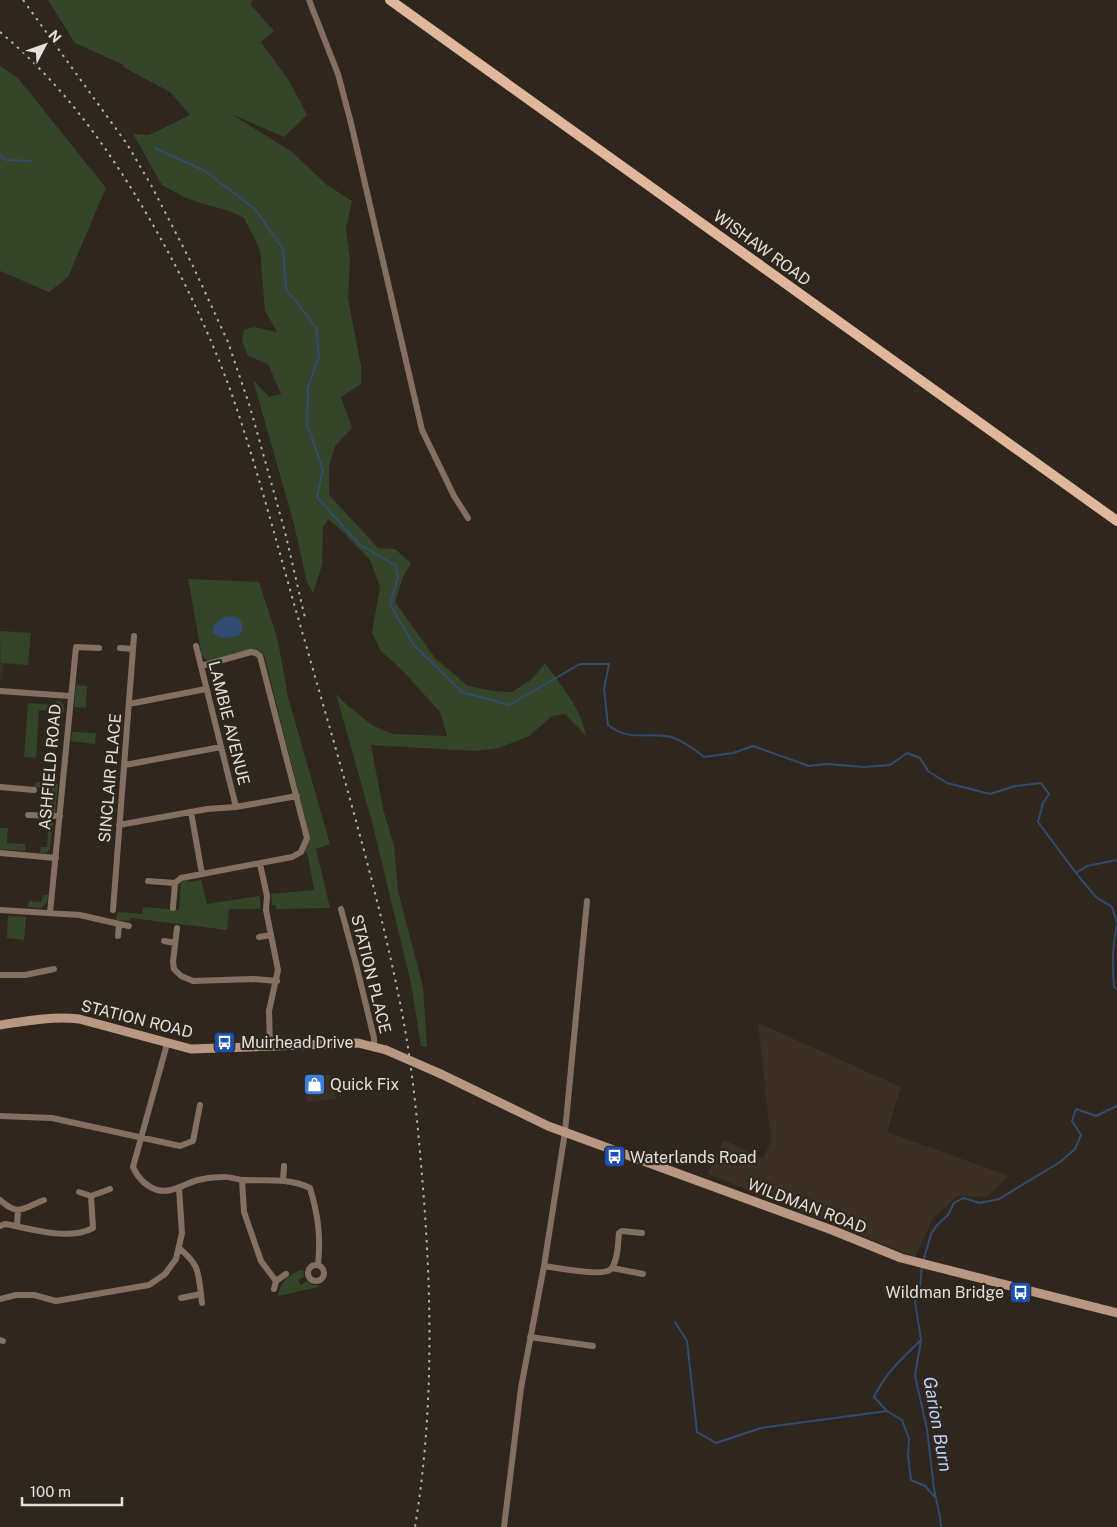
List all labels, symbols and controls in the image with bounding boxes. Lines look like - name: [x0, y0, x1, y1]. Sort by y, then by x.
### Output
- north arrow: [20, 20, 70, 70]
- text: N: [45, 27, 64, 46]
- street label: WISHAW ROAD: [710, 206, 814, 290]
- street label: LAMBIE AVENUE: [204, 659, 254, 787]
- street label: ASHFIELD ROAD: [35, 703, 65, 831]
- street label: SINCLAIR PLACE: [95, 713, 125, 843]
- street label: STATION PLACE: [347, 913, 395, 1035]
- street label: STATION ROAD: [79, 996, 195, 1042]
- bus stop icon: Muirhead Drive: [213, 1030, 237, 1054]
- place label: Muirhead Drive: [241, 1033, 354, 1052]
- shop icon: Quick Fix: [302, 1072, 326, 1096]
- place label: Quick Fix: [330, 1075, 399, 1094]
- bus stop icon: Waterlands Road: [602, 1145, 626, 1169]
- place label: Waterlands Road: [630, 1148, 757, 1167]
- street label: WILDMAN ROAD: [745, 1175, 869, 1237]
- bus stop icon: Wildman Bridge: [1008, 1280, 1032, 1304]
- place label: Wildman Bridge: [886, 1283, 1004, 1302]
- water label: Garion Burn: [919, 1375, 957, 1473]
- scale bar: [22, 1474, 122, 1506]
- text: 100 m: [30, 1483, 71, 1500]

